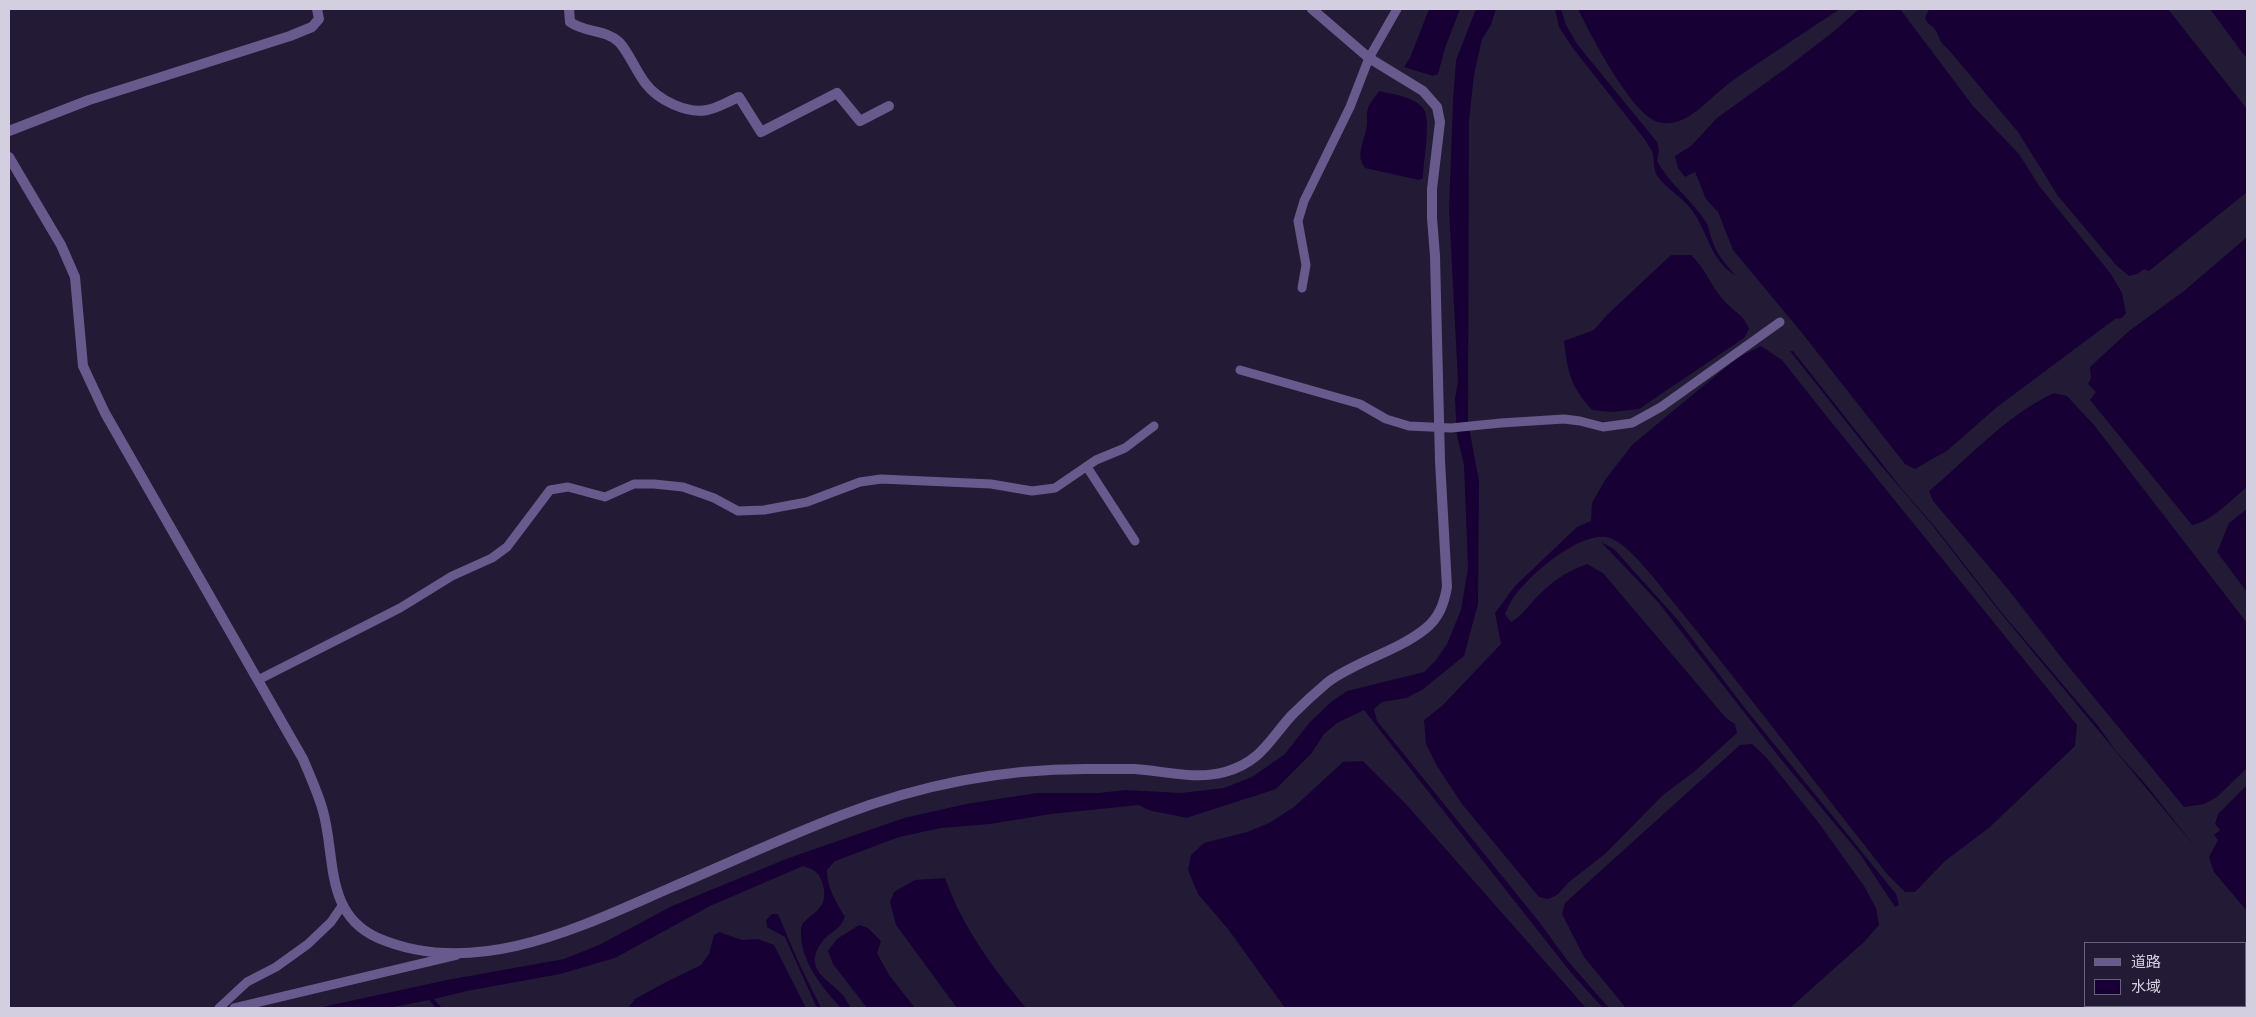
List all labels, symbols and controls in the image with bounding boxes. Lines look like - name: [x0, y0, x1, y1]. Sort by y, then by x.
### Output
- legend: [2084, 942, 2246, 1007]
- text: 道路: [2131, 951, 2161, 973]
- text: 水域: [2131, 976, 2161, 998]

